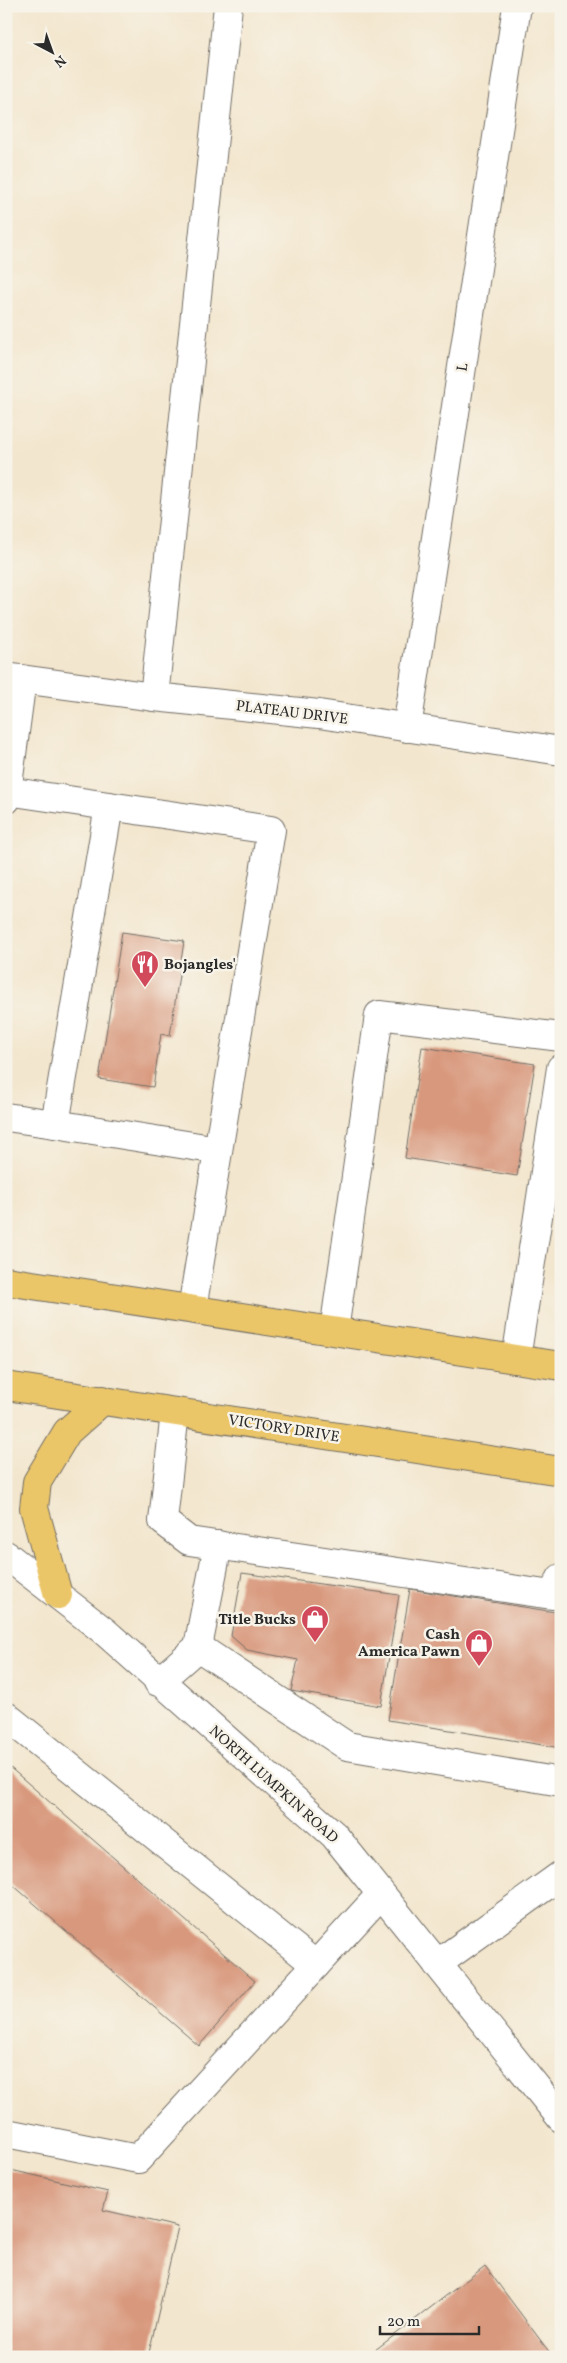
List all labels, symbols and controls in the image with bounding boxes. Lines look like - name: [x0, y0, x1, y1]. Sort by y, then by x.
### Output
- north arrow: [28, 28, 78, 78]
- text: N: [49, 50, 70, 71]
- street label: L: [452, 361, 475, 373]
- street label: PLATEAU DRIVE: [235, 696, 349, 731]
- restaurant icon: Bojangles': [130, 949, 160, 988]
- place label: Bojangles': [164, 955, 236, 976]
- street label: VICTORY DRIVE: [227, 1410, 341, 1449]
- shop icon: Title Bucks: [300, 1604, 330, 1643]
- place label: Title Bucks: [218, 1610, 296, 1631]
- place label: Cash America Pawn: [358, 1625, 460, 1663]
- shop icon: Cash America Pawn: [464, 1628, 494, 1667]
- street label: NORTH LUMPKIN ROAD: [204, 1721, 342, 1849]
- scale bar: [380, 2303, 478, 2335]
- text: 20 m: [387, 2312, 420, 2333]

